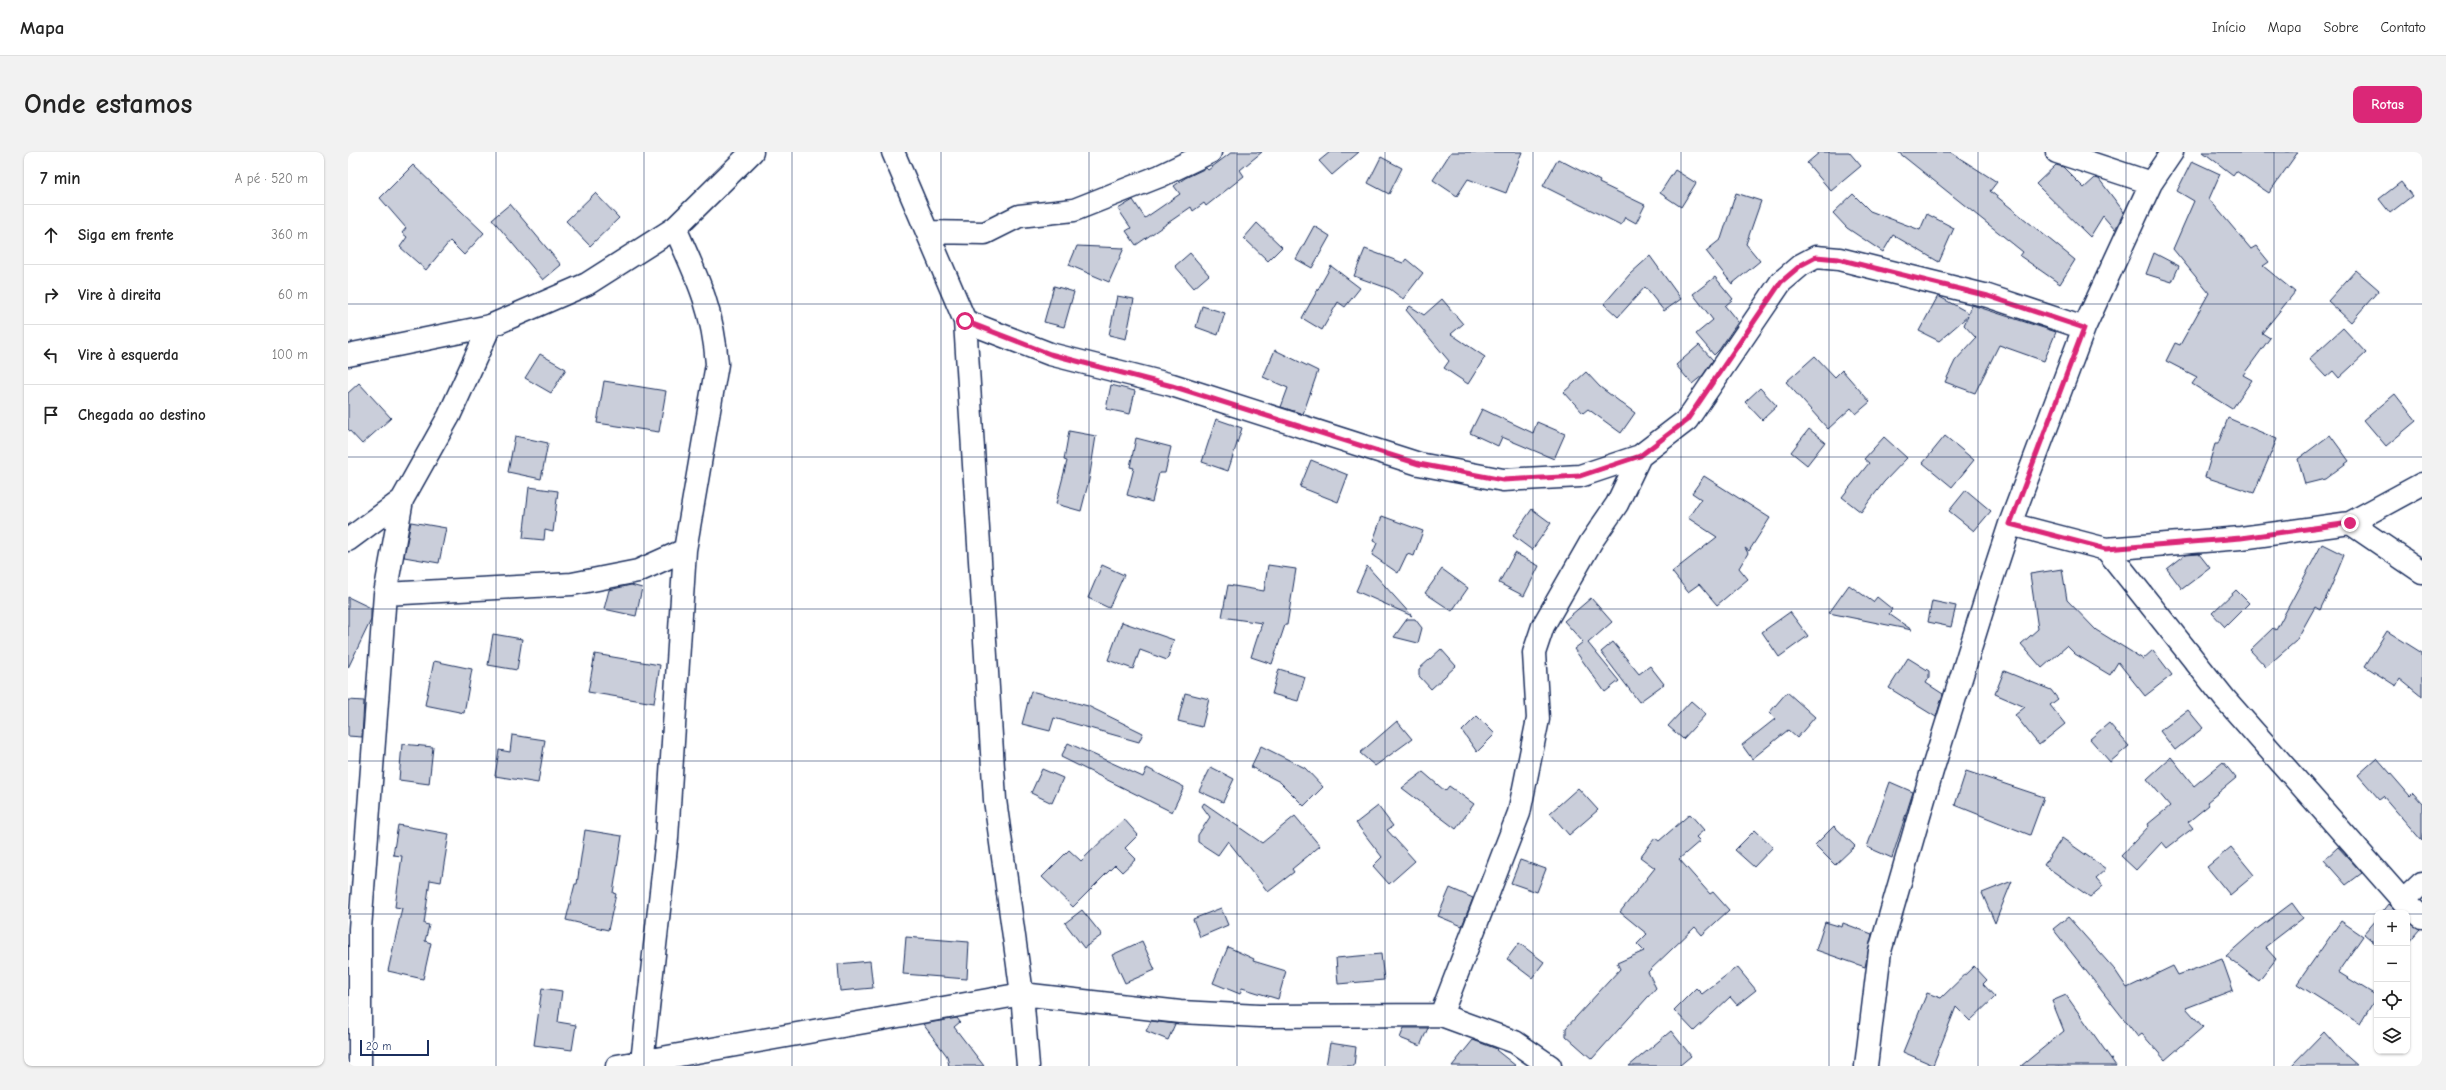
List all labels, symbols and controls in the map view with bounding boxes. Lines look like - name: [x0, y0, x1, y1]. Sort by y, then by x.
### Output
- text: Mapa: [20, 17, 65, 39]
- text: Início: [2212, 19, 2246, 36]
- text: Mapa: [2268, 19, 2301, 36]
- text: Sobre: [2323, 19, 2358, 36]
- text: Contato: [2380, 19, 2426, 36]
- button: Rotas: [2353, 86, 2422, 123]
- text: Onde estamos: [24, 88, 192, 120]
- text: 7 min: [40, 169, 81, 188]
- text: A pé · 520 m: [235, 171, 308, 186]
- icon: ahead: [40, 224, 62, 246]
- text: Siga em frente: [78, 226, 174, 244]
- text: 360 m: [271, 227, 308, 242]
- icon: right: [40, 284, 62, 306]
- text: Vire à direita: [78, 286, 161, 304]
- text: 60 m: [278, 287, 308, 302]
- route start: [956, 312, 974, 330]
- icon: left: [40, 344, 62, 366]
- text: Vire à esquerda: [78, 346, 179, 364]
- text: 100 m: [272, 347, 308, 362]
- icon: arrive: [40, 404, 62, 426]
- text: Chegada ao destino: [78, 406, 206, 424]
- route end: [2341, 514, 2359, 532]
- map controls: [2374, 910, 2410, 1054]
- button: +: [2374, 910, 2410, 946]
- button: −: [2374, 946, 2410, 982]
- button: locate: [2374, 982, 2410, 1018]
- button: layers: [2374, 1018, 2410, 1054]
- scale bar: [360, 1038, 429, 1057]
- text: 20 m: [366, 1040, 391, 1053]

